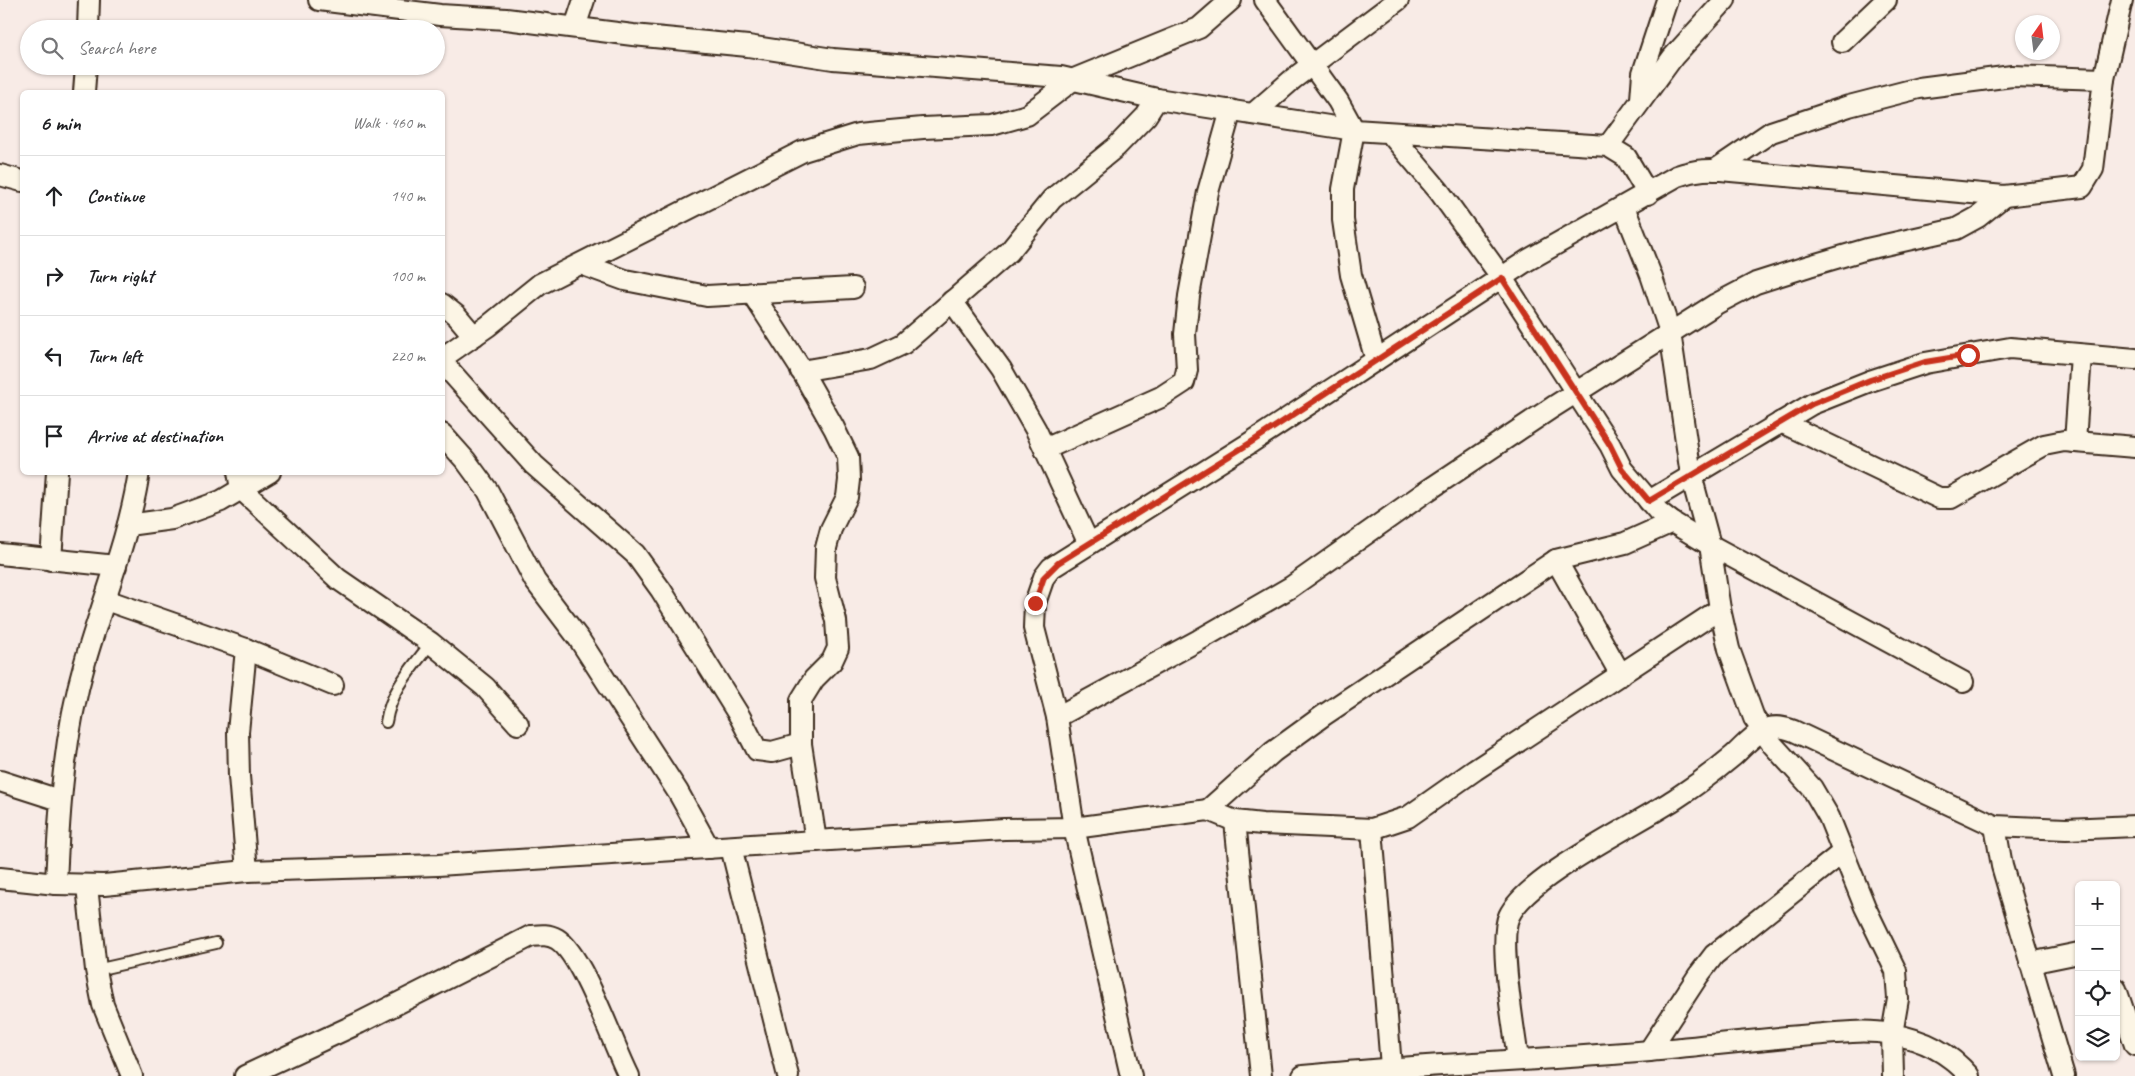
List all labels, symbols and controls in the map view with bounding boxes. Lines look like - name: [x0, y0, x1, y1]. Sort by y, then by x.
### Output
- north arrow: [2015, 15, 2060, 60]
- search box: [20, 20, 445, 75]
- icon: search: [38, 34, 66, 62]
- text: Search here: [78, 36, 155, 60]
- text: 6 min: [40, 110, 81, 136]
- text: Walk · 460 m: [353, 113, 425, 133]
- icon: ahead: [40, 182, 68, 210]
- text: Continue: [87, 184, 144, 208]
- text: 140 m: [391, 186, 425, 206]
- icon: right: [40, 262, 68, 290]
- text: Turn right: [87, 264, 154, 288]
- text: 100 m: [391, 266, 425, 286]
- icon: left: [40, 342, 68, 370]
- text: Turn left: [87, 344, 142, 368]
- route start: [1957, 344, 1980, 367]
- text: 220 m: [391, 346, 425, 366]
- icon: arrive: [40, 422, 68, 450]
- text: Arrive at destination: [87, 424, 223, 448]
- route end: [1024, 592, 1047, 615]
- map controls: [2075, 881, 2120, 1061]
- button: +: [2075, 881, 2120, 926]
- button: −: [2075, 926, 2120, 971]
- button: locate: [2075, 971, 2120, 1016]
- button: layers: [2075, 1016, 2120, 1061]

